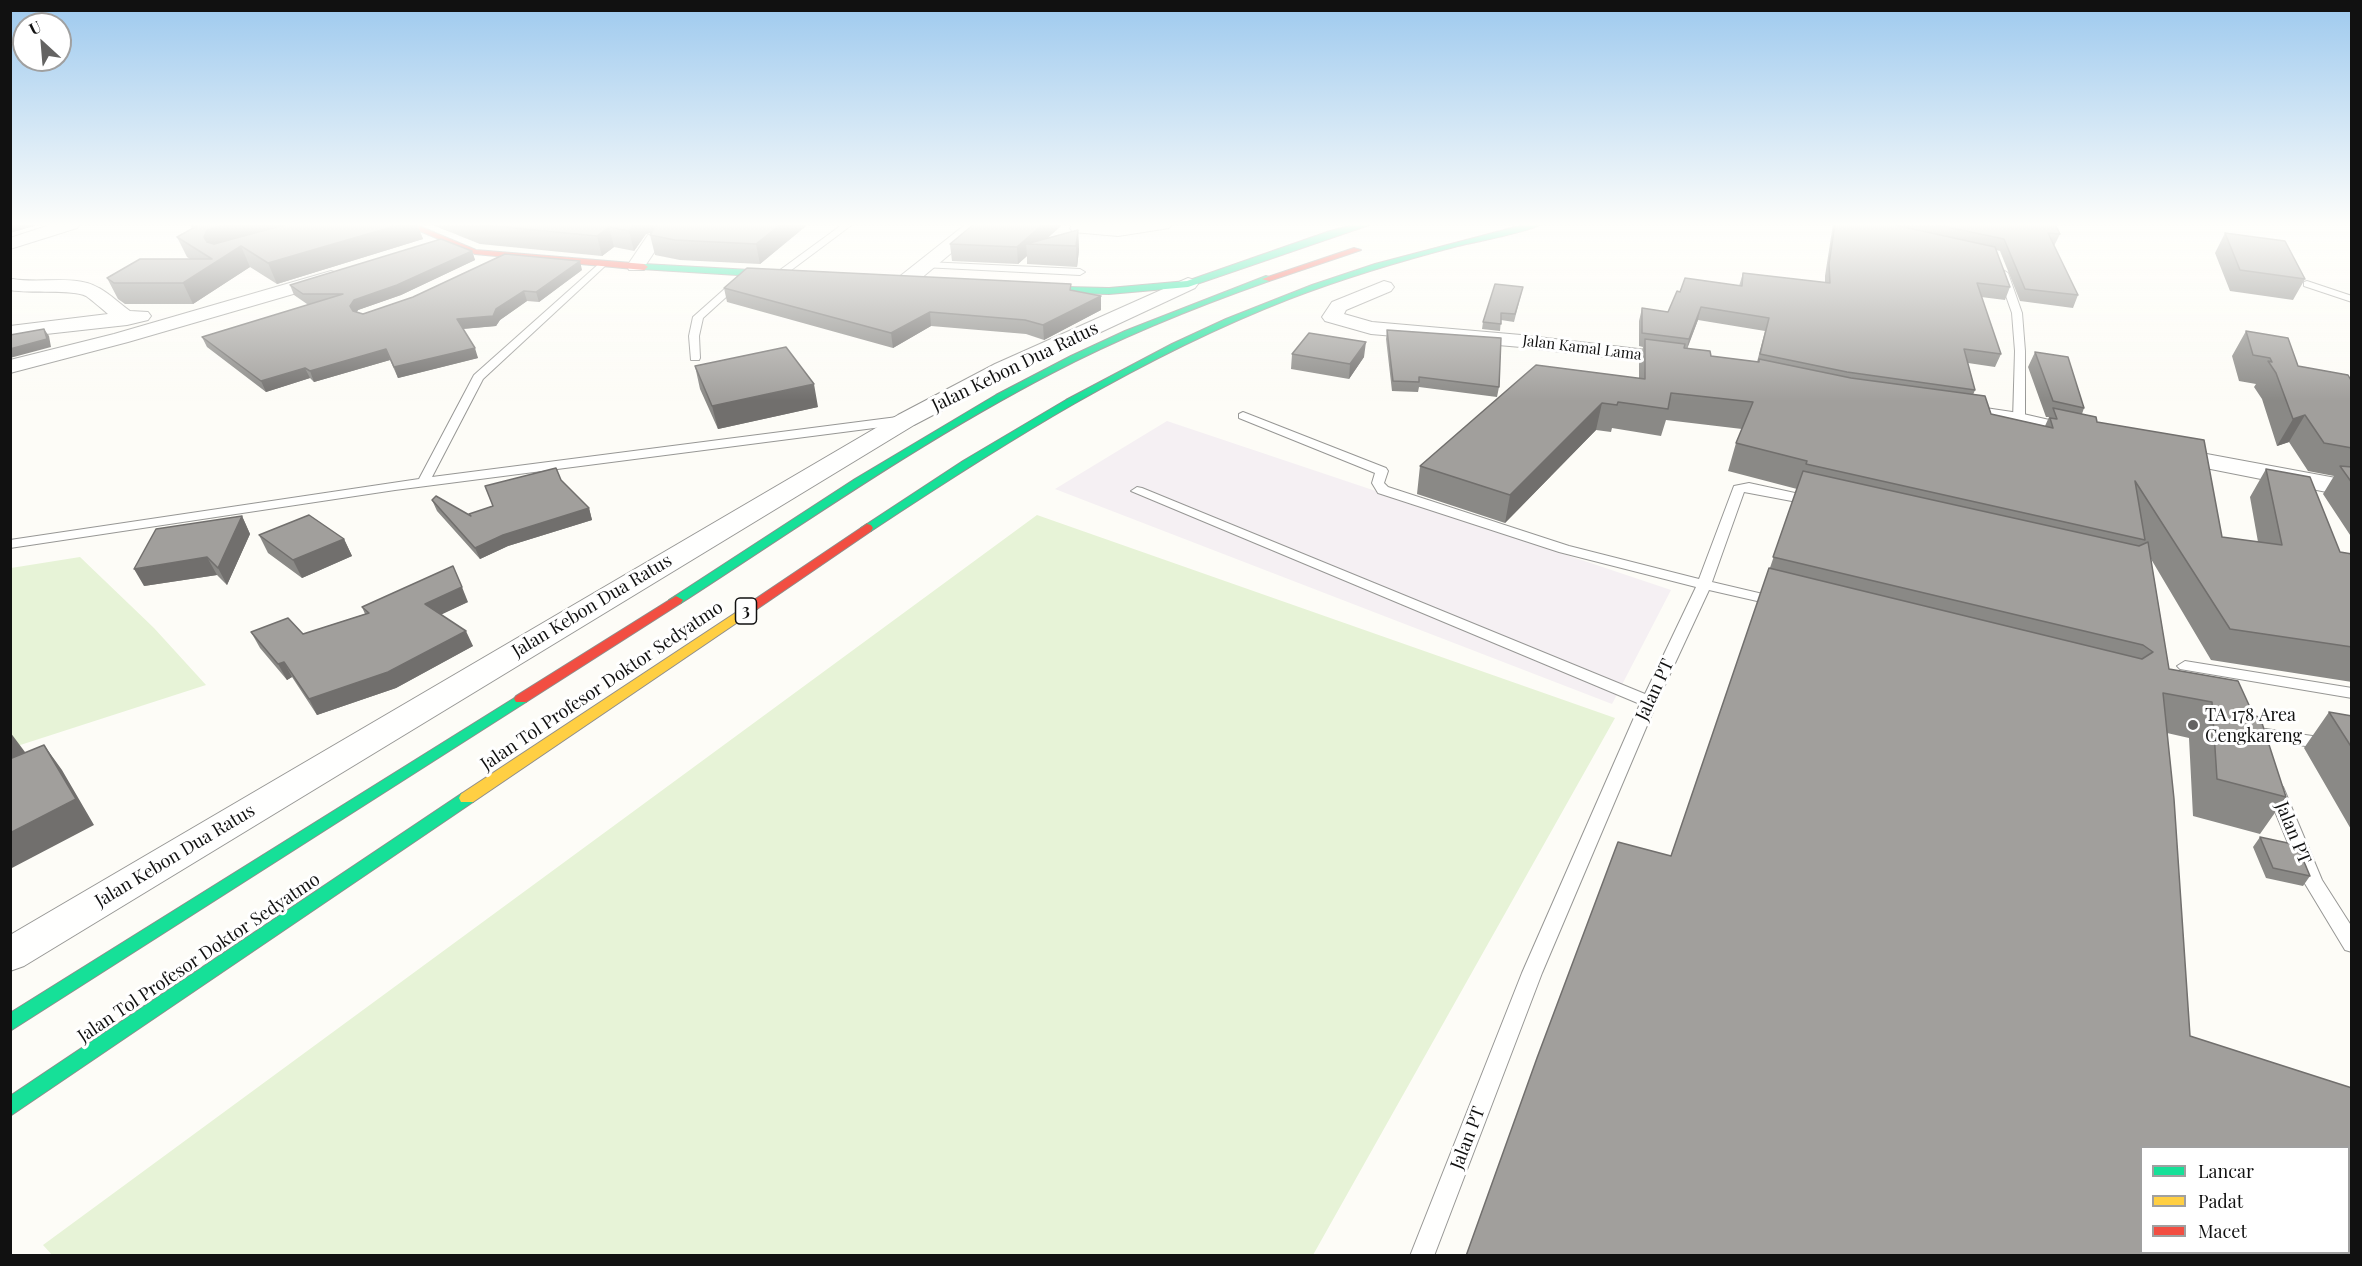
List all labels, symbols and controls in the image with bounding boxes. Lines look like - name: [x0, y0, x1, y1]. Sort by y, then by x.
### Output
- north arrow: [12, 12, 72, 72]
- text: U: [25, 15, 44, 39]
- street label: Jalan Kebon Dua Ratus: [928, 317, 1102, 417]
- street label: Jalan Kamal Lama: [1522, 332, 1642, 364]
- street label: Jalan Kebon Dua Ratus: [508, 550, 676, 662]
- street label: Jalan Tol Profesor Doktor Sedyatmo: [477, 597, 727, 775]
- road number: 3: [736, 598, 756, 624]
- street label: Jalan PT: [1631, 656, 1679, 724]
- place label: TA 178 Area Cengkareng: [2205, 704, 2302, 746]
- marker: TA 178 Area Cengkareng: [2186, 718, 2200, 732]
- street label: Jalan PT: [2271, 799, 2315, 867]
- street label: Jalan Kebon Dua Ratus: [91, 800, 259, 912]
- street label: Jalan Tol Profesor Doktor Sedyatmo: [74, 869, 324, 1047]
- street label: Jalan PT: [1446, 1104, 1490, 1172]
- legend: [2140, 1146, 2350, 1254]
- text: Lancar: [2198, 1159, 2254, 1183]
- text: Padat: [2198, 1189, 2243, 1213]
- text: Macet: [2198, 1219, 2247, 1243]

